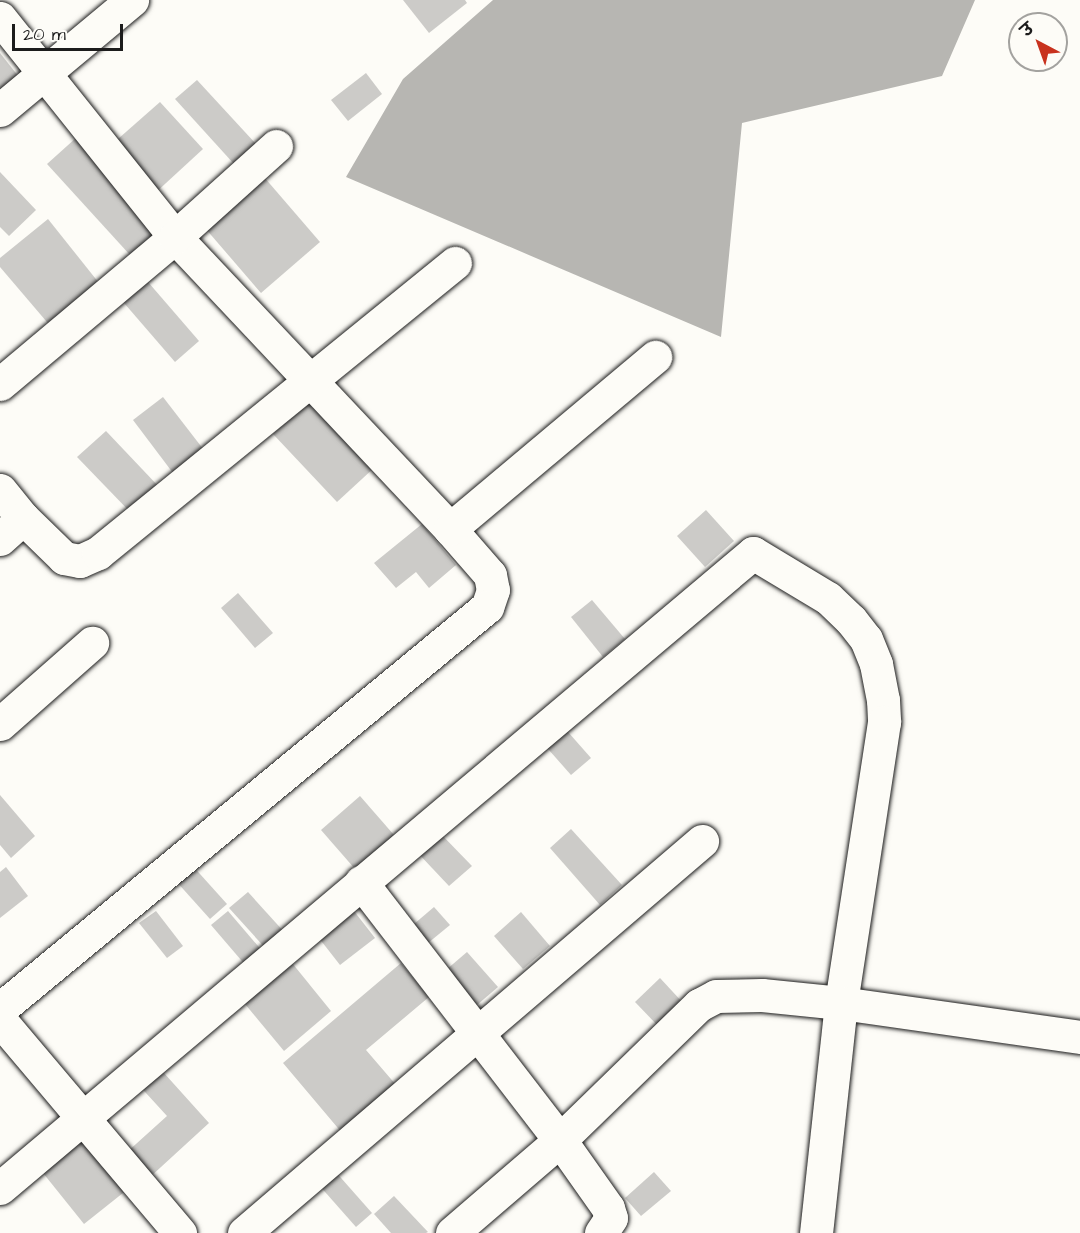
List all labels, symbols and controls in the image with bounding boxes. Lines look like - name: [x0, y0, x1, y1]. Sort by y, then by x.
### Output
- scale bar: [15, 12, 126, 50]
- north arrow: [1008, 12, 1068, 72]
- text: उ: [1016, 18, 1039, 42]
- text: 20 m: [23, 22, 66, 47]

